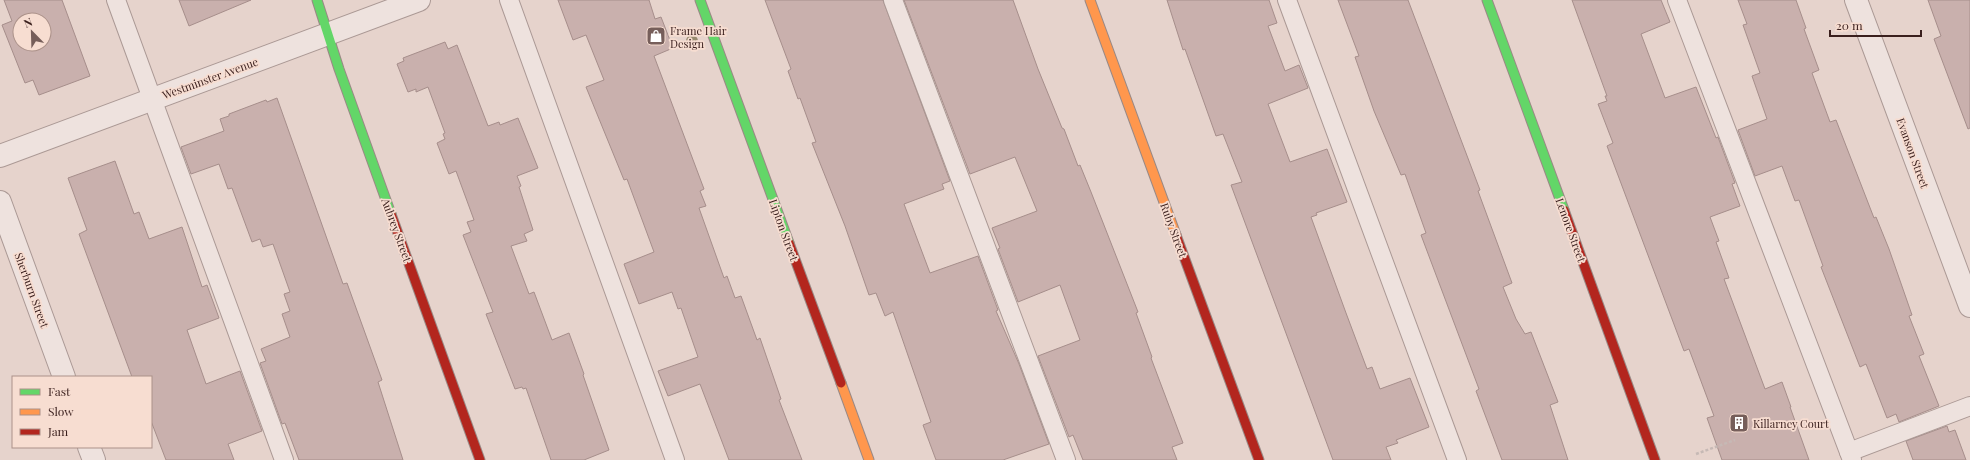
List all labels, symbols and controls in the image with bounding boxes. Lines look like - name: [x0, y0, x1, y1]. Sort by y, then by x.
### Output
- north arrow: [12, 12, 52, 52]
- scale bar: [1830, 12, 1921, 38]
- text: N: [21, 14, 35, 31]
- text: 20 m: [1836, 17, 1863, 33]
- place label: Frame Hair Design: [670, 23, 727, 51]
- shop icon: Frame Hair Design: [645, 25, 667, 47]
- street label: Westminster Avenue: [159, 54, 260, 103]
- street label: Evanson Street: [1893, 116, 1933, 190]
- street label: Aubrey Street: [378, 195, 416, 264]
- street label: Lenore Street: [1552, 196, 1590, 264]
- street label: Lipton Street: [766, 197, 802, 263]
- street label: Ruby Street: [1157, 201, 1191, 260]
- street label: Sherburn Street: [11, 250, 53, 330]
- legend: [12, 376, 152, 448]
- text: Fast: [48, 383, 71, 399]
- text: Slow: [48, 403, 74, 419]
- building icon: Killarney Court: [1728, 412, 1750, 434]
- place label: Killarney Court: [1753, 416, 1829, 431]
- text: Jam: [47, 423, 69, 439]

